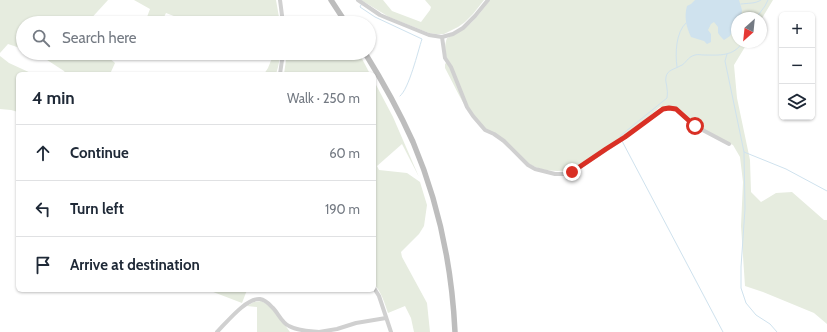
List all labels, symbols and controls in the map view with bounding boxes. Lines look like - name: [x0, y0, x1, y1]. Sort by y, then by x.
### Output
- north arrow: [731, 12, 767, 48]
- map controls: [779, 12, 815, 120]
- button: +: [779, 12, 815, 48]
- search box: [16, 16, 376, 60]
- icon: search: [30, 27, 52, 49]
- text: Search here: [62, 29, 137, 47]
- button: −: [779, 48, 815, 84]
- button: layers: [779, 84, 815, 120]
- text: 4 min: [32, 88, 75, 108]
- text: Walk · 250 m: [287, 90, 360, 106]
- route start: [686, 117, 704, 135]
- icon: ahead: [32, 142, 54, 164]
- text: Continue: [70, 144, 129, 162]
- text: 60 m: [329, 145, 360, 161]
- route end: [563, 163, 581, 181]
- icon: left: [32, 198, 54, 220]
- text: Turn left: [70, 200, 124, 218]
- text: 190 m: [325, 201, 360, 217]
- icon: arrive: [32, 254, 54, 276]
- text: Arrive at destination: [70, 256, 200, 274]

